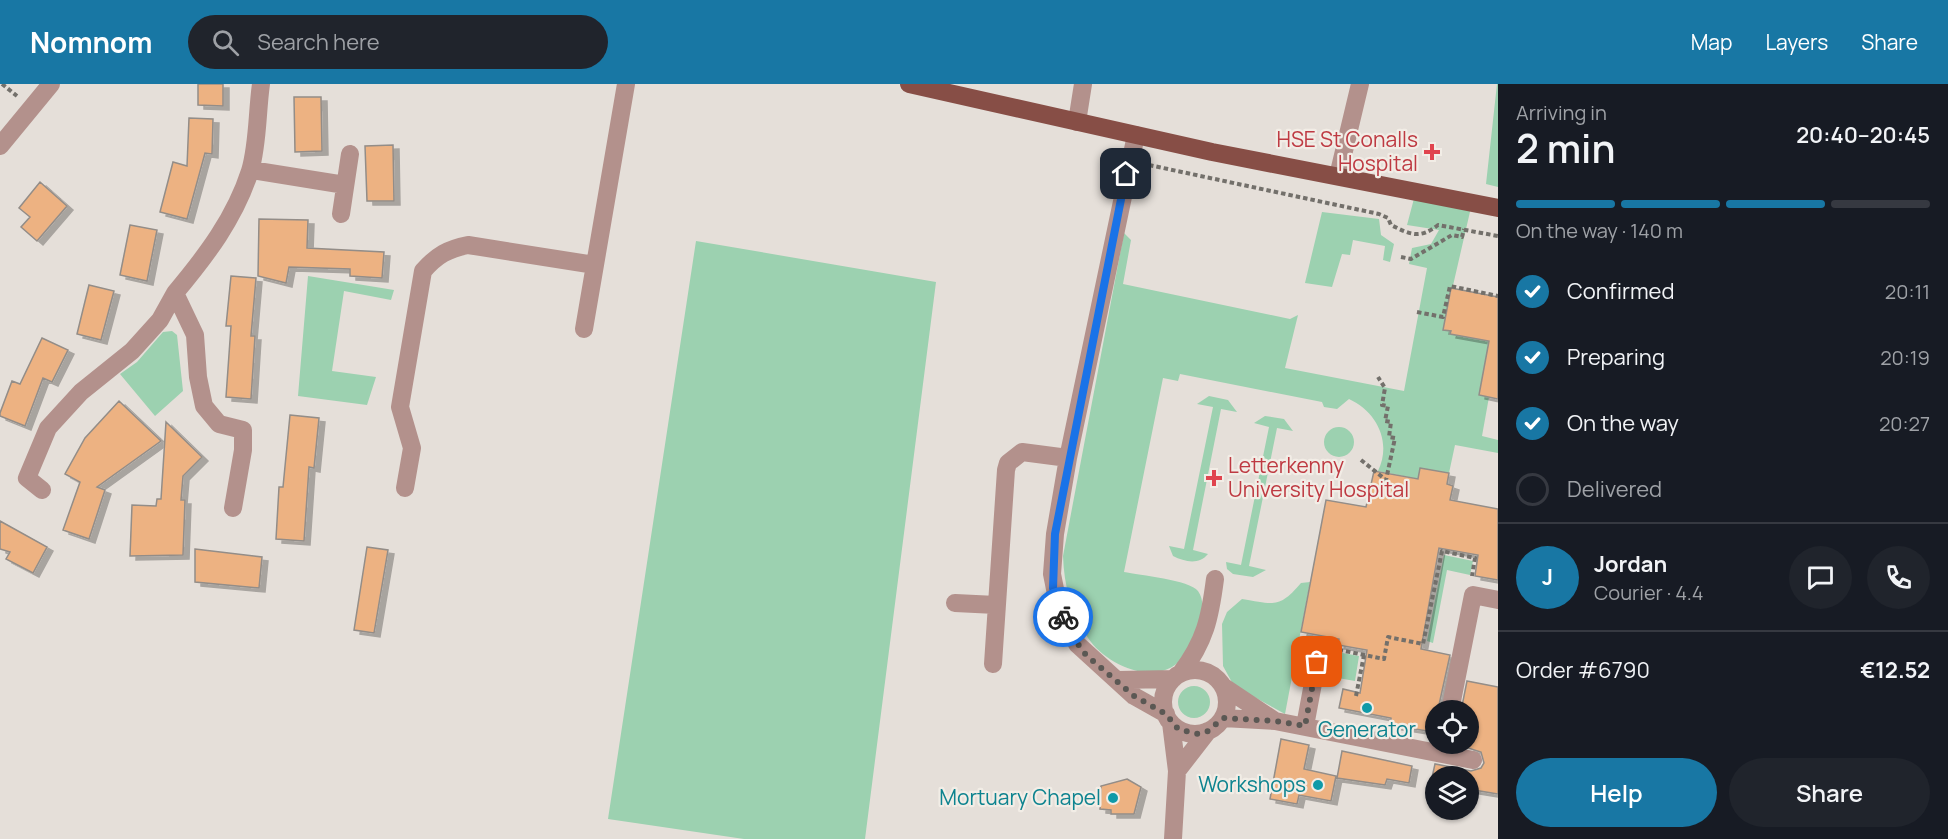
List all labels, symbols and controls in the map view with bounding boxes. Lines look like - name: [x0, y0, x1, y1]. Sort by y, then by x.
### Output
- search box: [188, 15, 608, 69]
- text: Nomnom: [30, 23, 152, 61]
- icon: search: [209, 26, 242, 59]
- text: Search here: [257, 27, 380, 57]
- text: Map: [1691, 28, 1732, 56]
- text: Layers: [1765, 28, 1828, 56]
- text: Share: [1861, 28, 1918, 56]
- text: Arriving in: [1516, 99, 1607, 126]
- text: 20:40–20:45: [1796, 120, 1930, 150]
- text: 2 min: [1516, 121, 1615, 175]
- place label: HSE St Conalls Hospital: [1277, 125, 1418, 177]
- marker: HSE St Conalls Hospital: [1423, 143, 1441, 161]
- pin: [1100, 148, 1151, 199]
- icon: home: [1109, 157, 1142, 190]
- text: On the way · 140 m: [1516, 217, 1683, 244]
- icon: check: [1516, 275, 1549, 308]
- text: Confirmed: [1567, 276, 1675, 306]
- text: 20:11: [1885, 278, 1930, 305]
- icon: check: [1516, 341, 1549, 374]
- text: Preparing: [1567, 342, 1665, 372]
- text: 20:19: [1880, 344, 1930, 371]
- icon: check: [1516, 407, 1549, 440]
- text: On the way: [1567, 408, 1679, 438]
- text: 20:27: [1879, 410, 1930, 437]
- place label: Letterkenny University Hospital: [1228, 451, 1409, 503]
- marker: Letterkenny University Hospital: [1205, 469, 1223, 487]
- text: Delivered: [1567, 474, 1662, 504]
- button: chat: [1789, 546, 1852, 609]
- button: phone: [1867, 546, 1930, 609]
- text: Jordan: [1594, 549, 1667, 579]
- text: J: [1542, 562, 1553, 592]
- text: Courier · 4.4: [1594, 579, 1704, 606]
- courier: [1033, 587, 1093, 647]
- icon: bike: [1047, 601, 1080, 634]
- pin: [1291, 636, 1342, 687]
- icon: bag: [1300, 645, 1333, 678]
- text: Order #6790: [1516, 655, 1650, 685]
- text: €12.52: [1860, 655, 1930, 685]
- map controls: [1425, 700, 1479, 820]
- button: locate: [1425, 700, 1479, 754]
- marker: Generator: [1360, 701, 1374, 715]
- place label: Generator: [1318, 715, 1417, 743]
- button: Help: [1516, 758, 1717, 827]
- button: Share: [1729, 758, 1930, 827]
- button: layers: [1425, 766, 1479, 820]
- place label: Workshops: [1198, 770, 1306, 798]
- marker: Workshops: [1311, 778, 1325, 792]
- place label: Mortuary Chapel: [939, 783, 1101, 811]
- marker: Mortuary Chapel: [1106, 791, 1120, 805]

